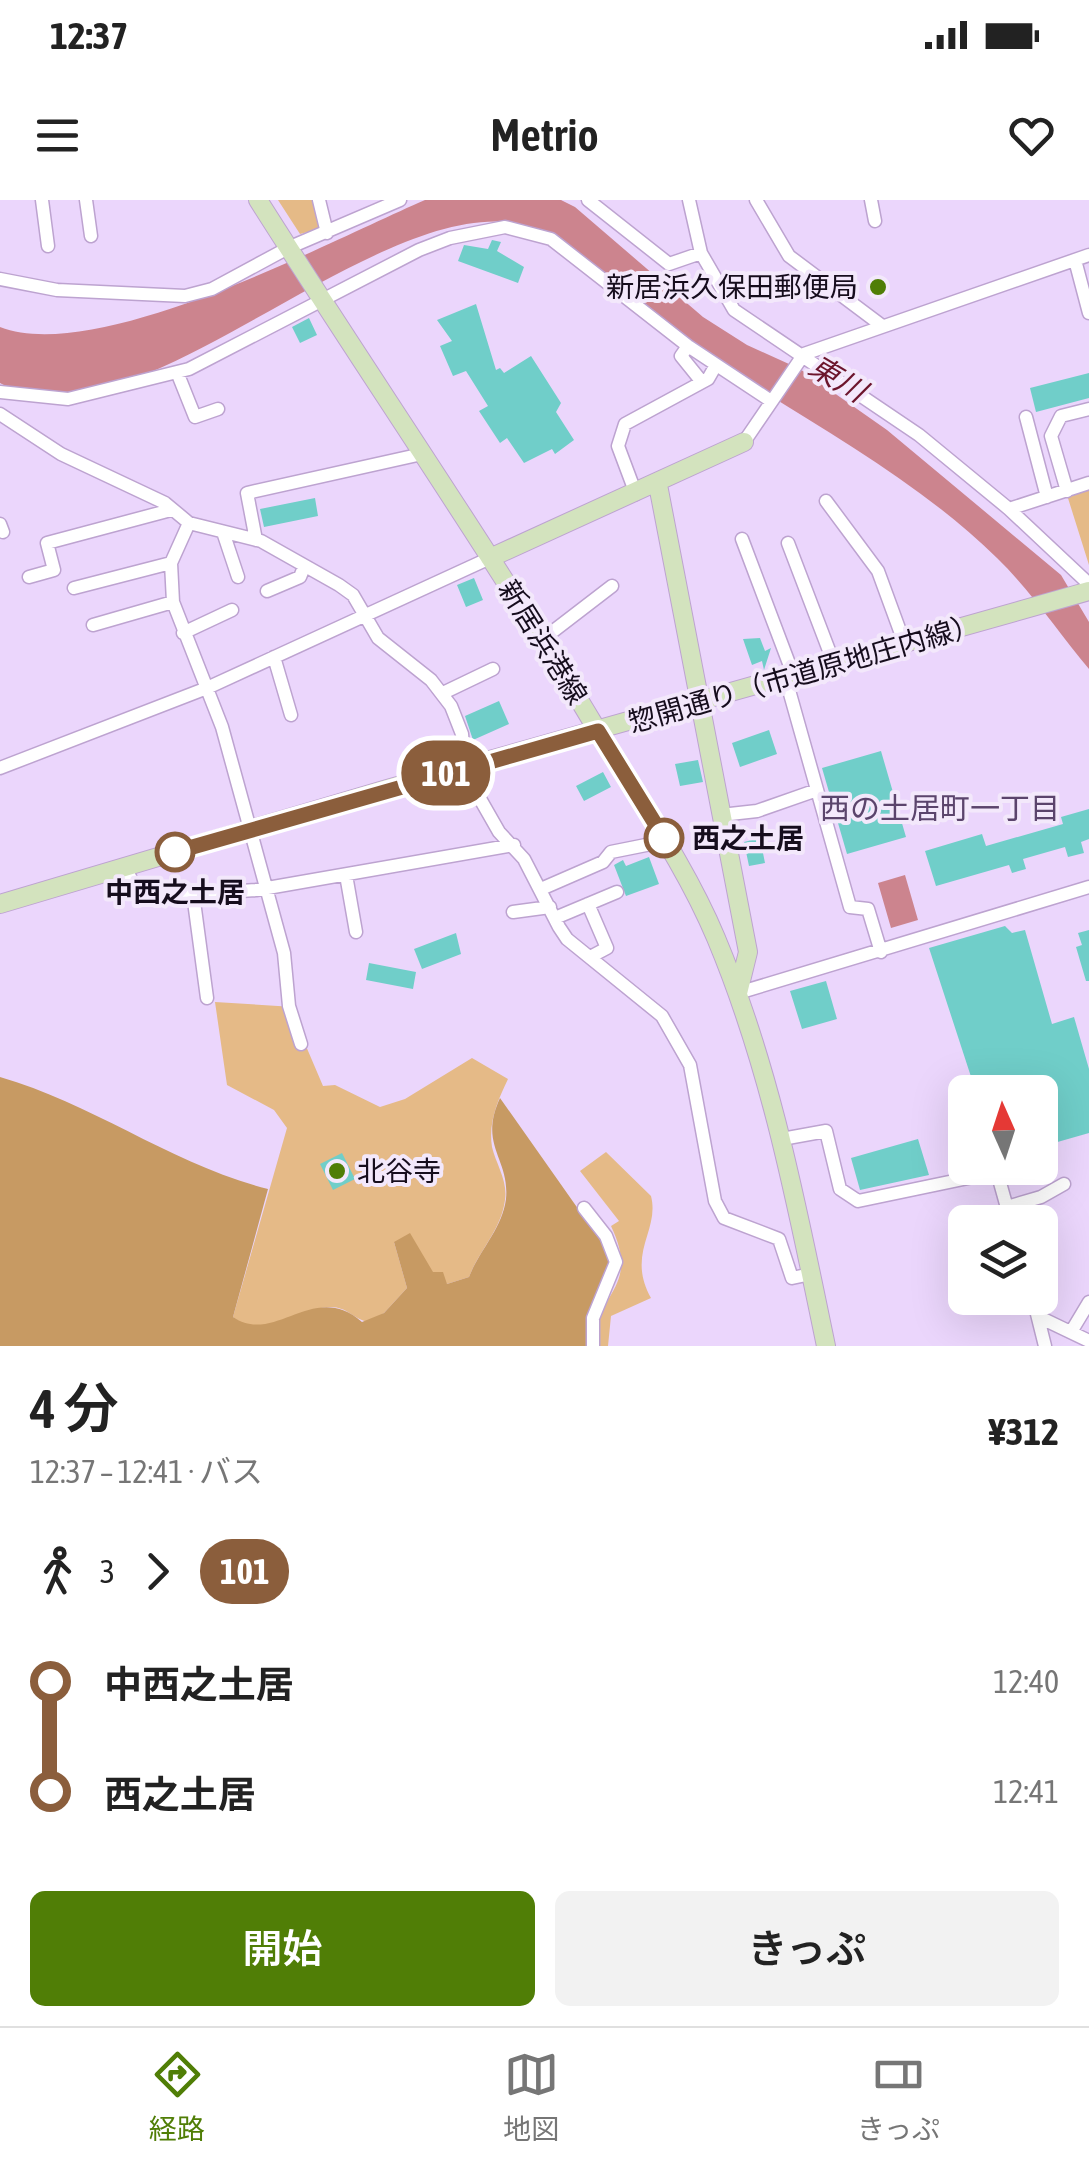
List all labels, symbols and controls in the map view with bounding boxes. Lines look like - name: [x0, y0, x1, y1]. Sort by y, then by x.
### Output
- text: 12:37: [50, 14, 128, 57]
- icon: menu: [30, 108, 85, 163]
- icon: heart: [1004, 108, 1059, 163]
- text: Metrio: [490, 109, 599, 161]
- place label: 新居浜久保田郵便局: [606, 271, 858, 303]
- marker: 新居浜久保田郵便局: [867, 276, 889, 298]
- water label: 東川: [804, 348, 875, 410]
- street label: 新居浜港線: [492, 574, 594, 710]
- street label: 惣開通り（市道原地庄内線）: [625, 607, 983, 739]
- line badge: 101: [388, 740, 504, 806]
- text: 101: [421, 753, 471, 793]
- district label: 西の土居町一丁目: [820, 791, 1060, 825]
- marker: 西之土居: [645, 819, 683, 857]
- place label: 西之土居: [692, 822, 804, 854]
- marker: 中西之土居: [156, 833, 194, 871]
- place label: 中西之土居: [105, 876, 245, 908]
- north arrow: [948, 1075, 1058, 1185]
- map controls: [948, 1075, 1058, 1315]
- place label: 北谷寺: [357, 1155, 441, 1187]
- marker: 北谷寺: [326, 1160, 348, 1182]
- button: layers: [948, 1205, 1058, 1315]
- text: 4 分: [30, 1377, 118, 1440]
- text: ¥312: [989, 1410, 1059, 1453]
- text: 12:37 – 12:41 · バス: [30, 1453, 263, 1490]
- icon: walk: [30, 1544, 85, 1599]
- icon: forward: [130, 1544, 185, 1599]
- text: 101: [220, 1551, 269, 1591]
- text: 3: [100, 1553, 115, 1590]
- text: 中西之土居: [104, 1663, 294, 1706]
- text: 12:40: [993, 1663, 1059, 1700]
- text: 西之土居: [104, 1773, 256, 1816]
- text: 12:41: [993, 1773, 1059, 1810]
- button: 開始: [30, 1891, 535, 2006]
- button: きっぷ: [555, 1891, 1059, 2006]
- tab: 経路: [149, 2047, 205, 2147]
- tab: 地図: [503, 2047, 559, 2147]
- tab: きっぷ: [857, 2047, 940, 2147]

